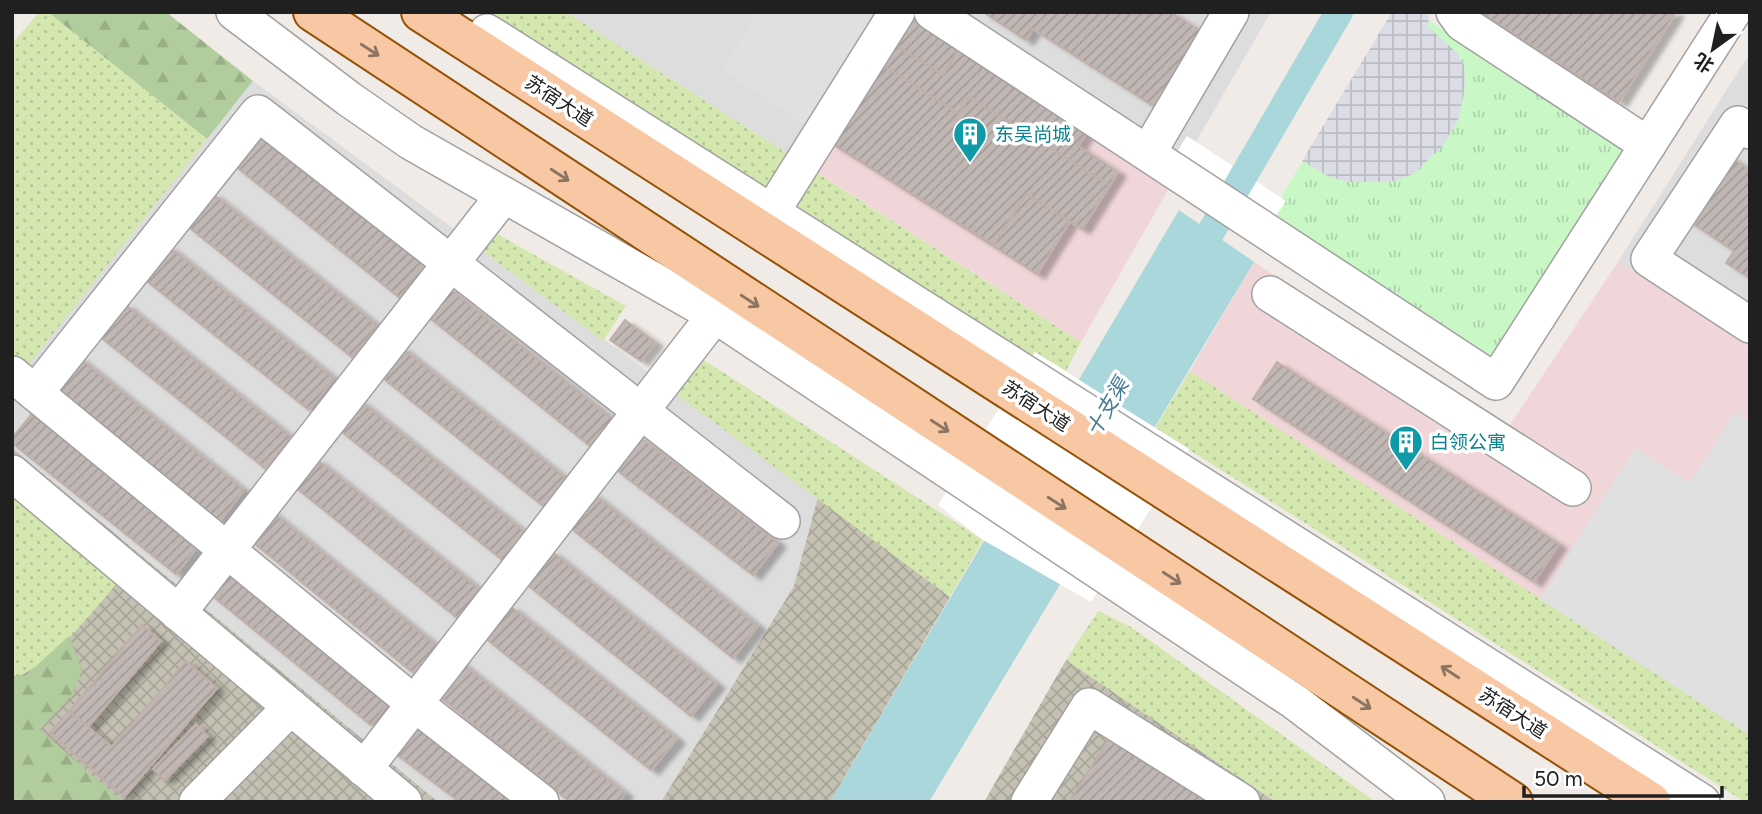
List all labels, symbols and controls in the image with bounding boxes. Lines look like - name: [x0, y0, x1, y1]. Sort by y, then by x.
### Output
- north arrow: [1678, 14, 1748, 84]
- one-way arrow: [360, 43, 380, 57]
- text: 北: [1690, 48, 1718, 78]
- street label: 苏宿大道: [521, 71, 597, 131]
- building icon: 东吴尚城: [951, 115, 989, 164]
- place label: 东吴尚城: [995, 123, 1071, 146]
- one-way arrow: [550, 168, 569, 183]
- one-way arrow: [740, 294, 759, 308]
- water label: 十支渠: [1080, 371, 1135, 441]
- street label: 苏宿大道: [998, 376, 1074, 436]
- one-way arrow: [929, 420, 949, 434]
- building icon: 白领公寓: [1387, 423, 1425, 472]
- place label: 白领公寓: [1430, 431, 1506, 454]
- one-way arrow: [1046, 496, 1066, 510]
- one-way arrow: [1162, 571, 1181, 585]
- one-way arrow: [1441, 664, 1460, 679]
- street label: 苏宿大道: [1475, 683, 1551, 743]
- one-way arrow: [1352, 696, 1371, 710]
- scale bar: [1524, 754, 1722, 798]
- text: 50 m: [1534, 766, 1583, 791]

